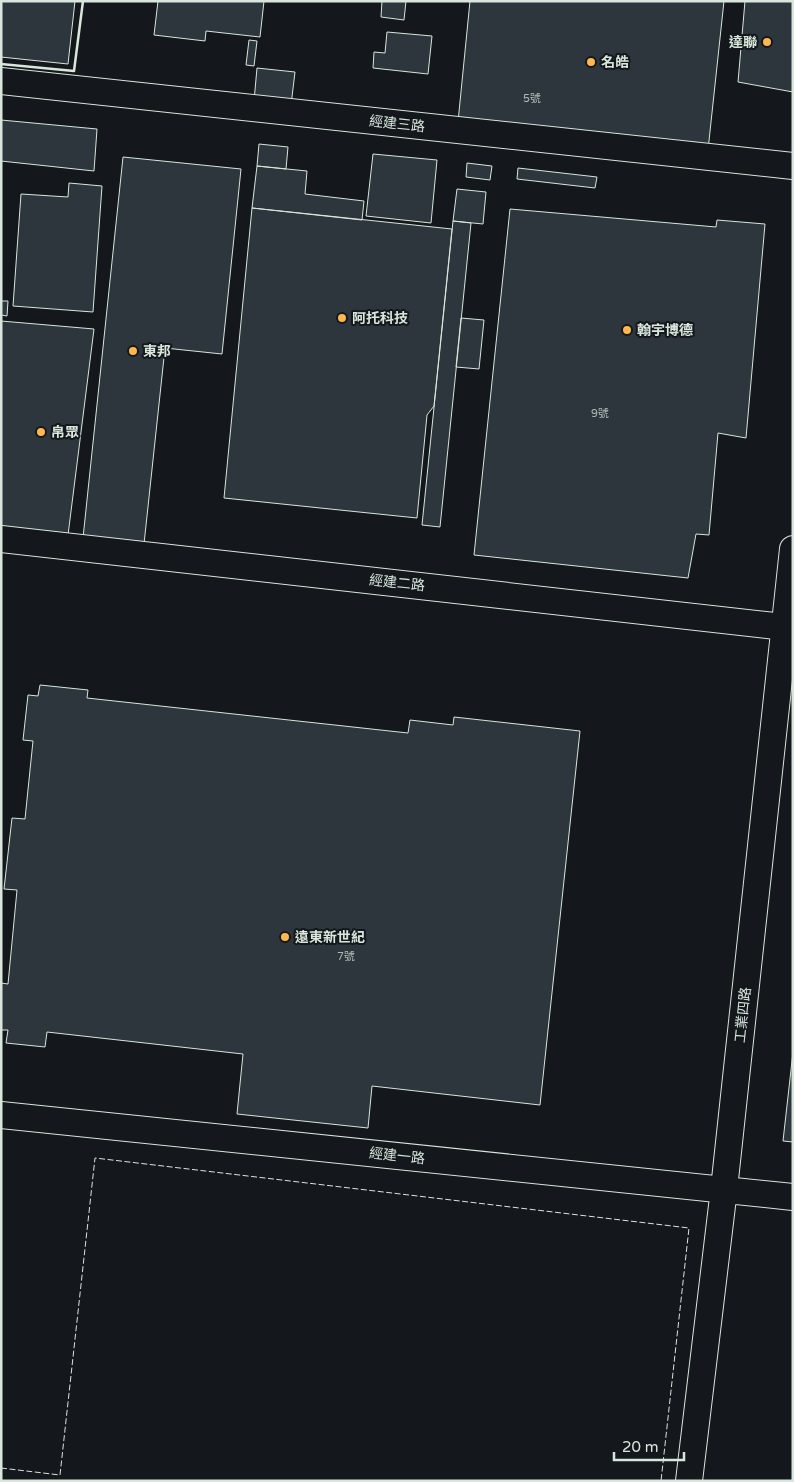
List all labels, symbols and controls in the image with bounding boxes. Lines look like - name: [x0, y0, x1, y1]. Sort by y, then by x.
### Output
- place label: 達聯: [729, 34, 757, 51]
- marker: 達聯: [761, 36, 773, 48]
- place label: 名皓: [601, 54, 629, 71]
- marker: 名皓: [585, 56, 597, 68]
- house number: 5號: [523, 92, 541, 105]
- street label: 經建三路: [368, 113, 426, 135]
- place label: 阿托科技: [352, 310, 408, 327]
- marker: 阿托科技: [336, 312, 348, 324]
- place label: 翰宇博德: [637, 322, 693, 339]
- marker: 翰宇博德: [621, 324, 633, 336]
- place label: 東邦: [143, 343, 171, 360]
- marker: 東邦: [127, 345, 139, 357]
- house number: 9號: [591, 407, 609, 420]
- place label: 帛眾: [51, 424, 79, 441]
- marker: 帛眾: [35, 426, 47, 438]
- street label: 經建二路: [368, 572, 426, 594]
- place label: 遠東新世紀: [295, 929, 365, 946]
- marker: 遠東新世紀: [279, 931, 291, 943]
- house number: 7號: [337, 950, 355, 963]
- street label: 工業四路: [732, 986, 754, 1044]
- street label: 經建一路: [368, 1145, 426, 1167]
- scale bar: [614, 1430, 684, 1462]
- text: 20 m: [622, 1438, 659, 1456]

